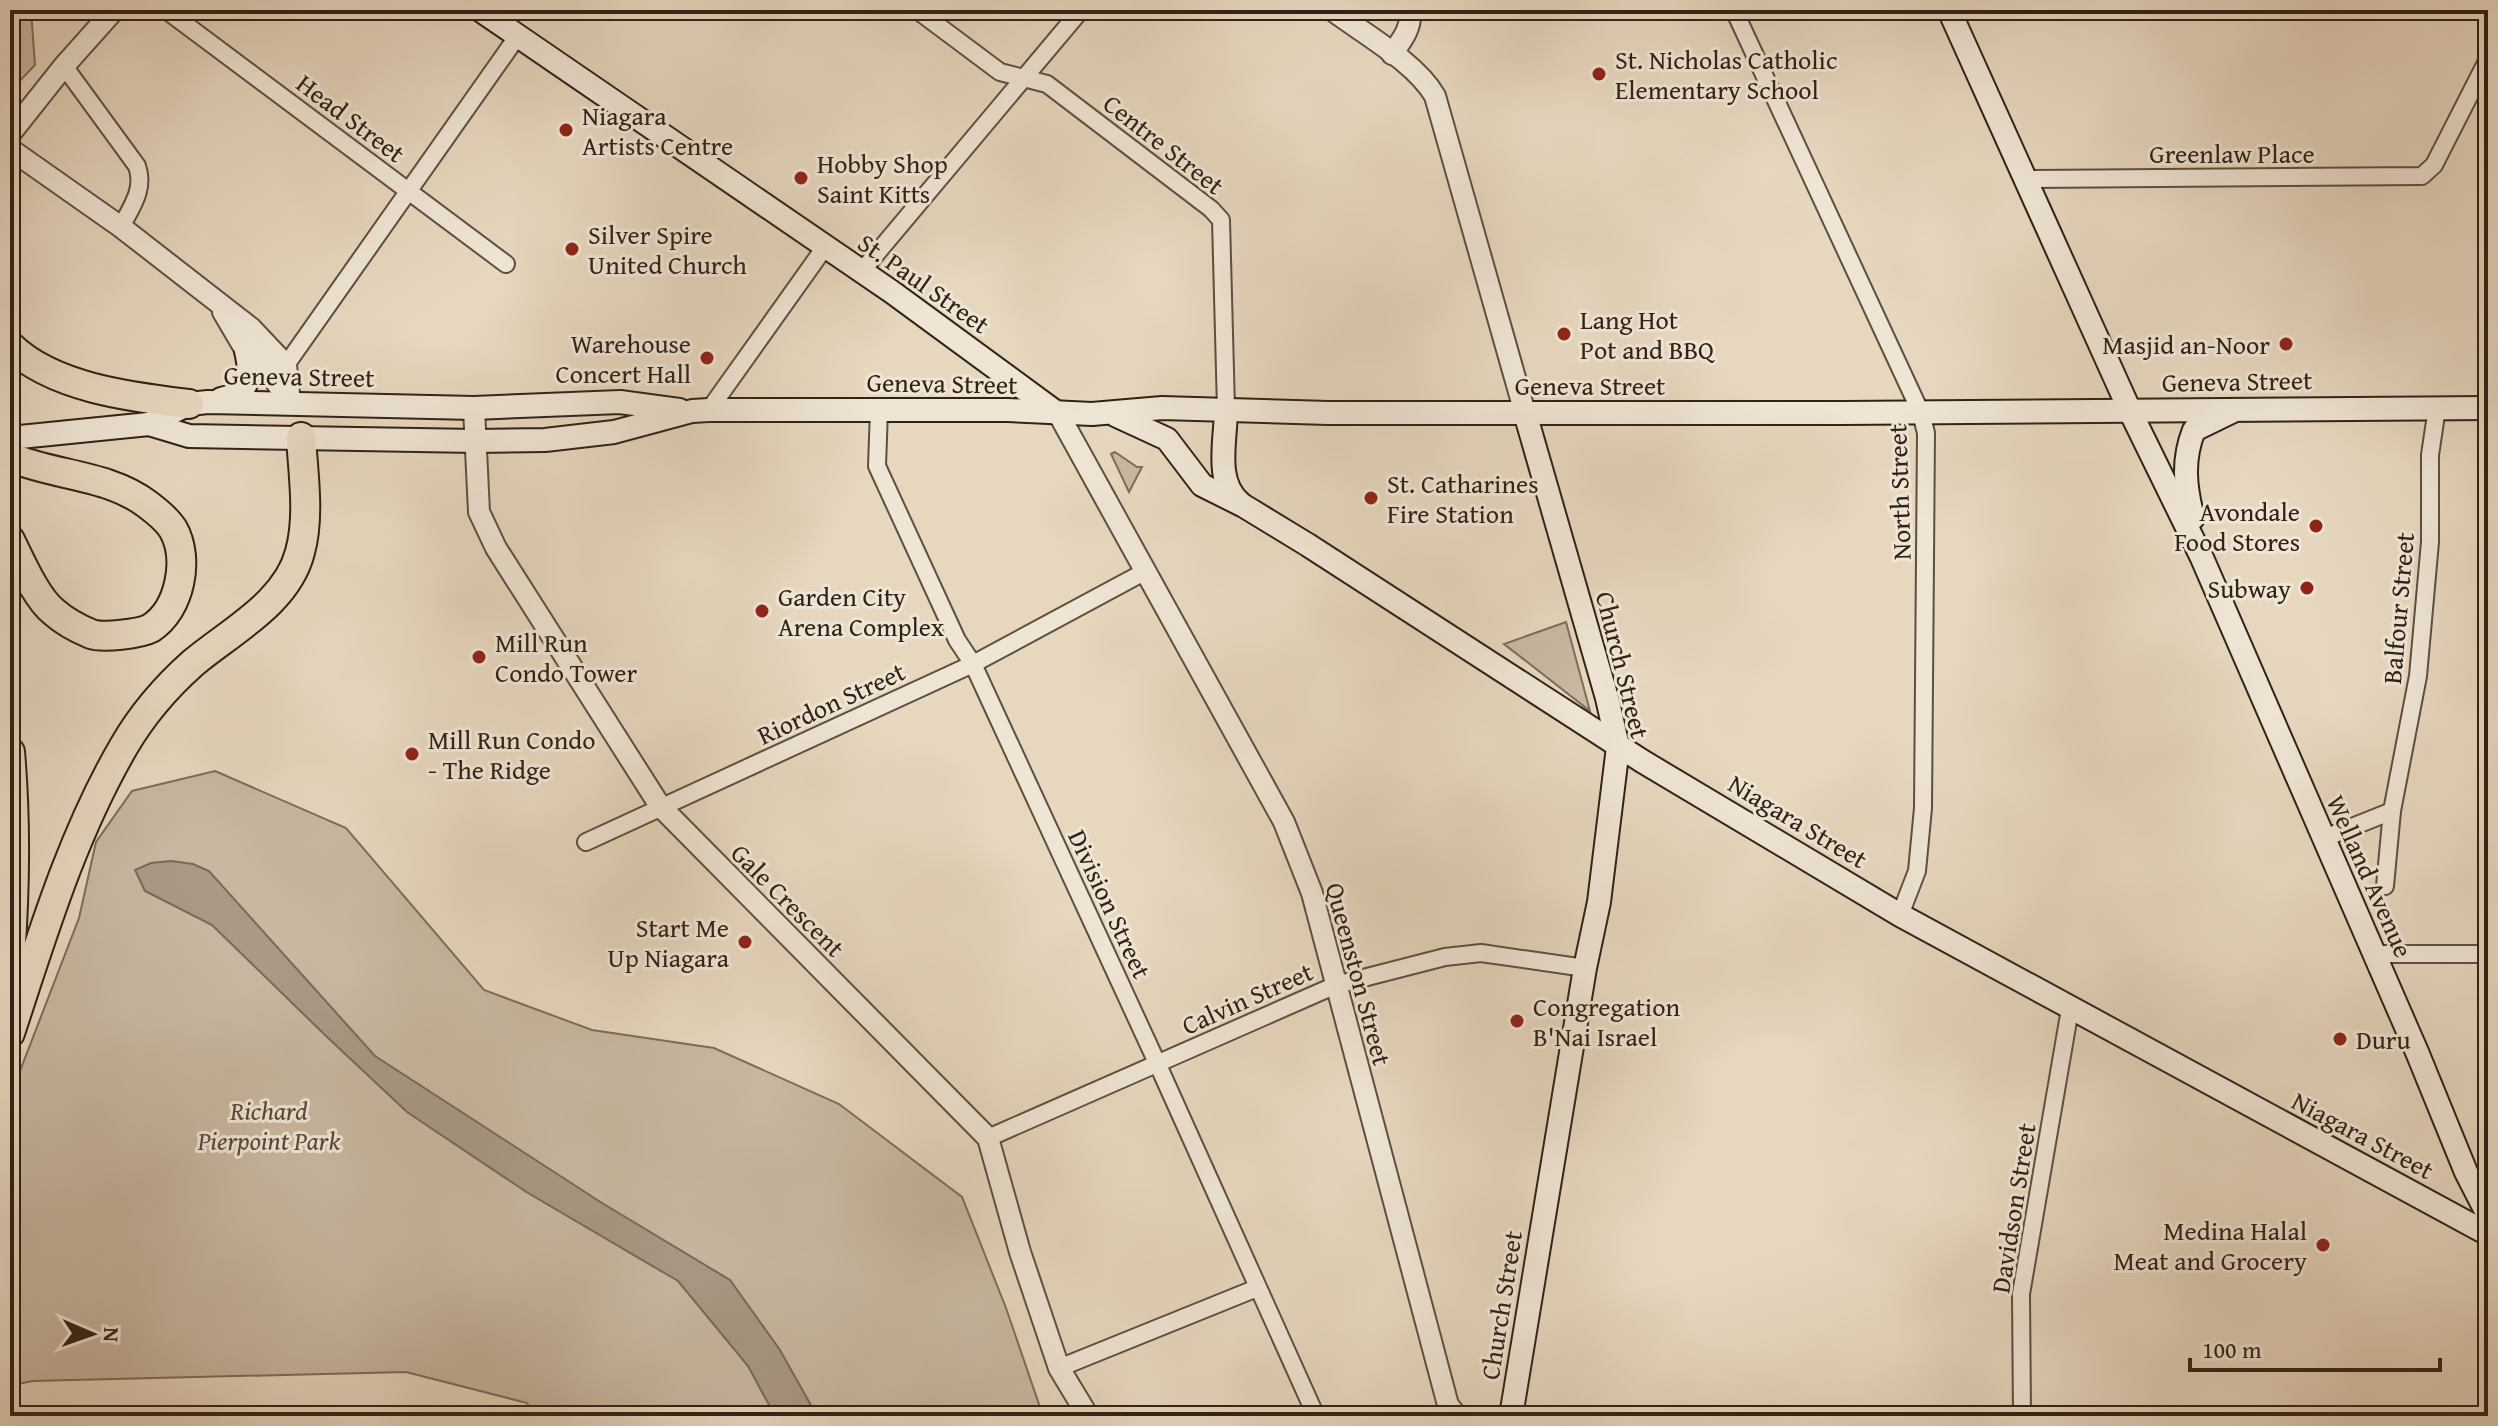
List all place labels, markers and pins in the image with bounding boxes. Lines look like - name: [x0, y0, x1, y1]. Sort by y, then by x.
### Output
- place label: St. Nicholas Catholic Elementary School: [1615, 40, 1837, 109]
- marker: St. Nicholas Catholic Elementary School: [1590, 65, 1608, 83]
- place label: Niagara Artists Centre: [582, 96, 733, 165]
- marker: Niagara Artists Centre: [557, 121, 575, 139]
- place label: Hobby Shop Saint Kitts: [817, 144, 948, 213]
- marker: Hobby Shop Saint Kitts: [792, 169, 810, 187]
- place label: Silver Spire United Church: [588, 215, 747, 284]
- marker: Silver Spire United Church: [563, 240, 581, 258]
- place label: Lang Hot Pot and BBQ: [1580, 300, 1715, 369]
- place label: Warehouse Concert Hall: [556, 324, 691, 393]
- marker: Lang Hot Pot and BBQ: [1555, 325, 1573, 343]
- place label: Masjid an-Noor: [2102, 325, 2270, 364]
- marker: Masjid an-Noor: [2277, 335, 2295, 353]
- marker: Warehouse Concert Hall: [698, 349, 716, 367]
- place label: St. Catharines Fire Station: [1387, 464, 1539, 533]
- marker: St. Catharines Fire Station: [1362, 489, 1380, 507]
- place label: Avondale Food Stores: [2174, 492, 2300, 561]
- marker: Avondale Food Stores: [2307, 517, 2325, 535]
- place label: Subway: [2207, 569, 2291, 608]
- place label: Garden City Arena Complex: [778, 577, 945, 646]
- marker: Subway: [2298, 579, 2316, 597]
- marker: Garden City Arena Complex: [753, 602, 771, 620]
- place label: Mill Run Condo Tower: [495, 623, 637, 692]
- marker: Mill Run Condo Tower: [470, 648, 488, 666]
- place label: Mill Run Condo - The Ridge: [428, 720, 595, 789]
- marker: Mill Run Condo - The Ridge: [403, 745, 421, 763]
- place label: Start Me Up Niagara: [608, 908, 730, 977]
- marker: Start Me Up Niagara: [736, 933, 754, 951]
- place label: Congregation B'Nai Israel: [1533, 987, 1680, 1056]
- marker: Congregation B'Nai Israel: [1508, 1012, 1526, 1030]
- place label: Duru: [2356, 1020, 2411, 1059]
- marker: Duru: [2331, 1030, 2349, 1048]
- place label: Medina Halal Meat and Grocery: [2113, 1211, 2307, 1280]
- marker: Medina Halal Meat and Grocery: [2314, 1236, 2332, 1254]

